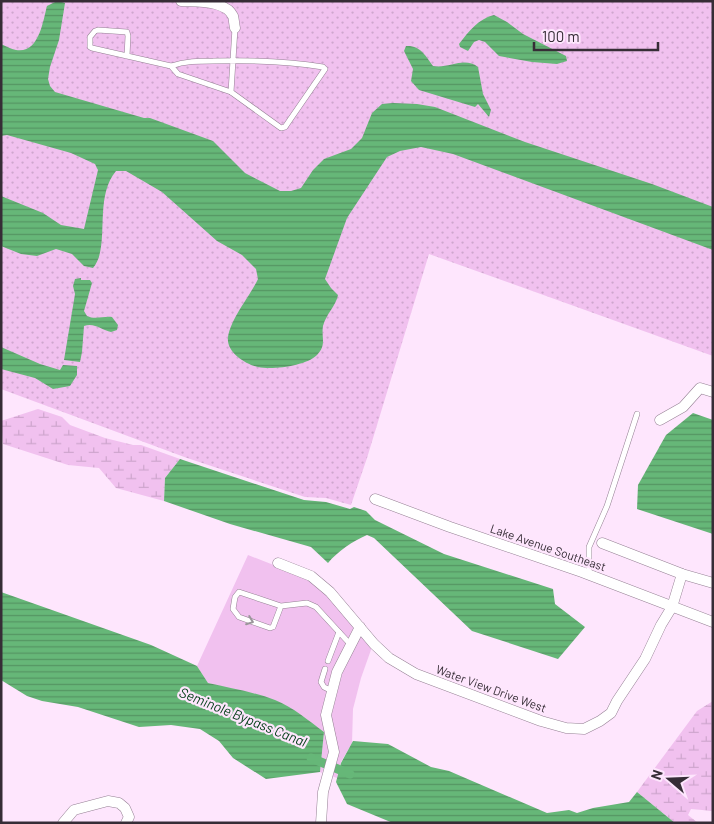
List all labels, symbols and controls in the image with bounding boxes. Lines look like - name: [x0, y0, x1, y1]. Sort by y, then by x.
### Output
- scale bar: [534, 20, 658, 52]
- text: 100 m: [542, 27, 580, 45]
- street label: Lake Avenue Southeast: [489, 521, 608, 573]
- one-way arrow: [245, 615, 254, 625]
- street label: Water View Drive West: [434, 662, 548, 715]
- water label: Seminole Bypass Canal: [177, 683, 309, 750]
- north arrow: [644, 754, 694, 804]
- text: N: [647, 767, 666, 782]

